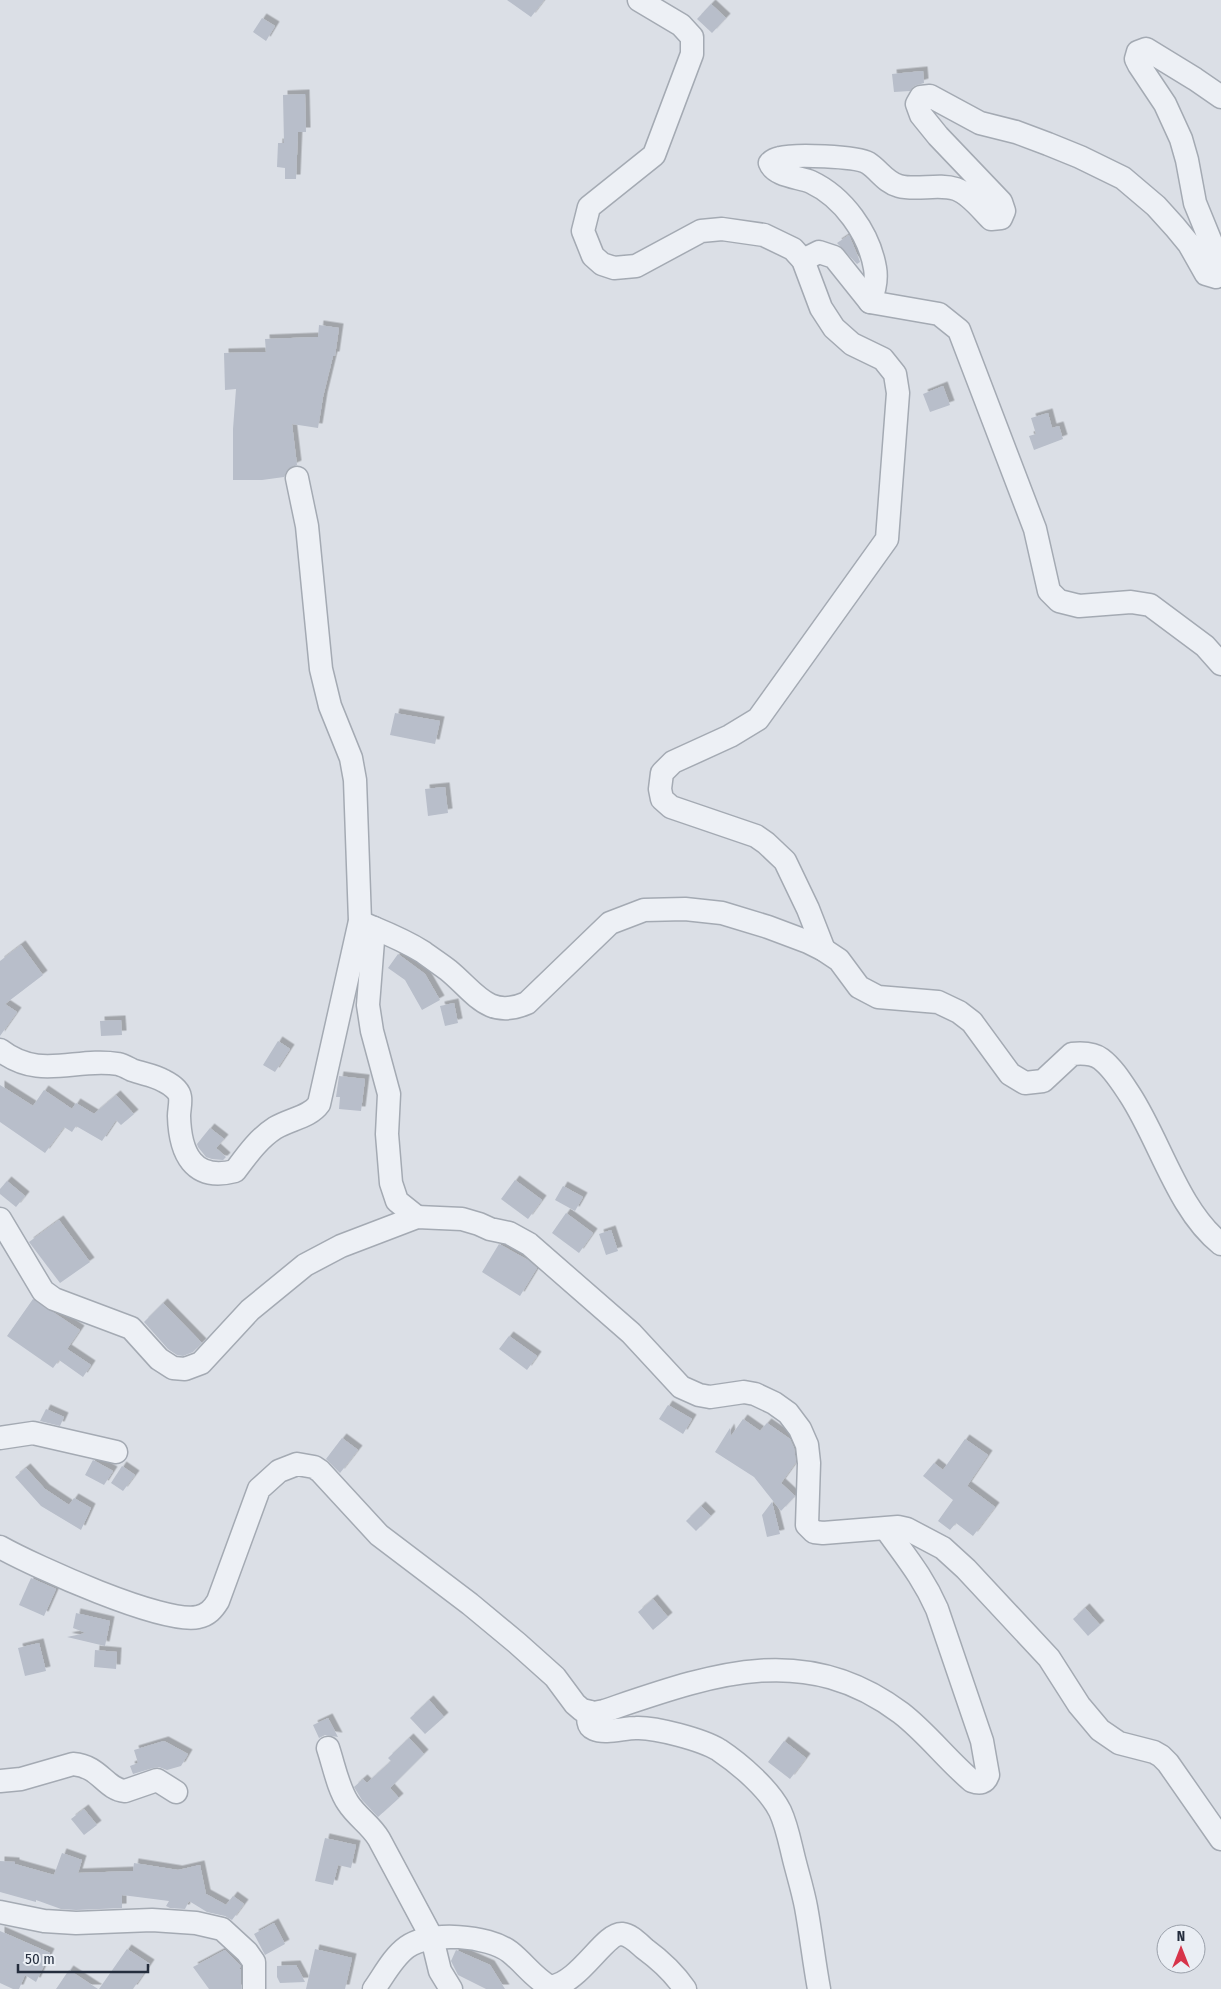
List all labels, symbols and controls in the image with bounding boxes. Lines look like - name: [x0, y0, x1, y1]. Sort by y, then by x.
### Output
- north arrow: [1156, 1924, 1206, 1974]
- text: N: [1177, 1928, 1185, 1945]
- scale bar: [18, 1942, 148, 1974]
- text: 50 m: [25, 1950, 55, 1968]

